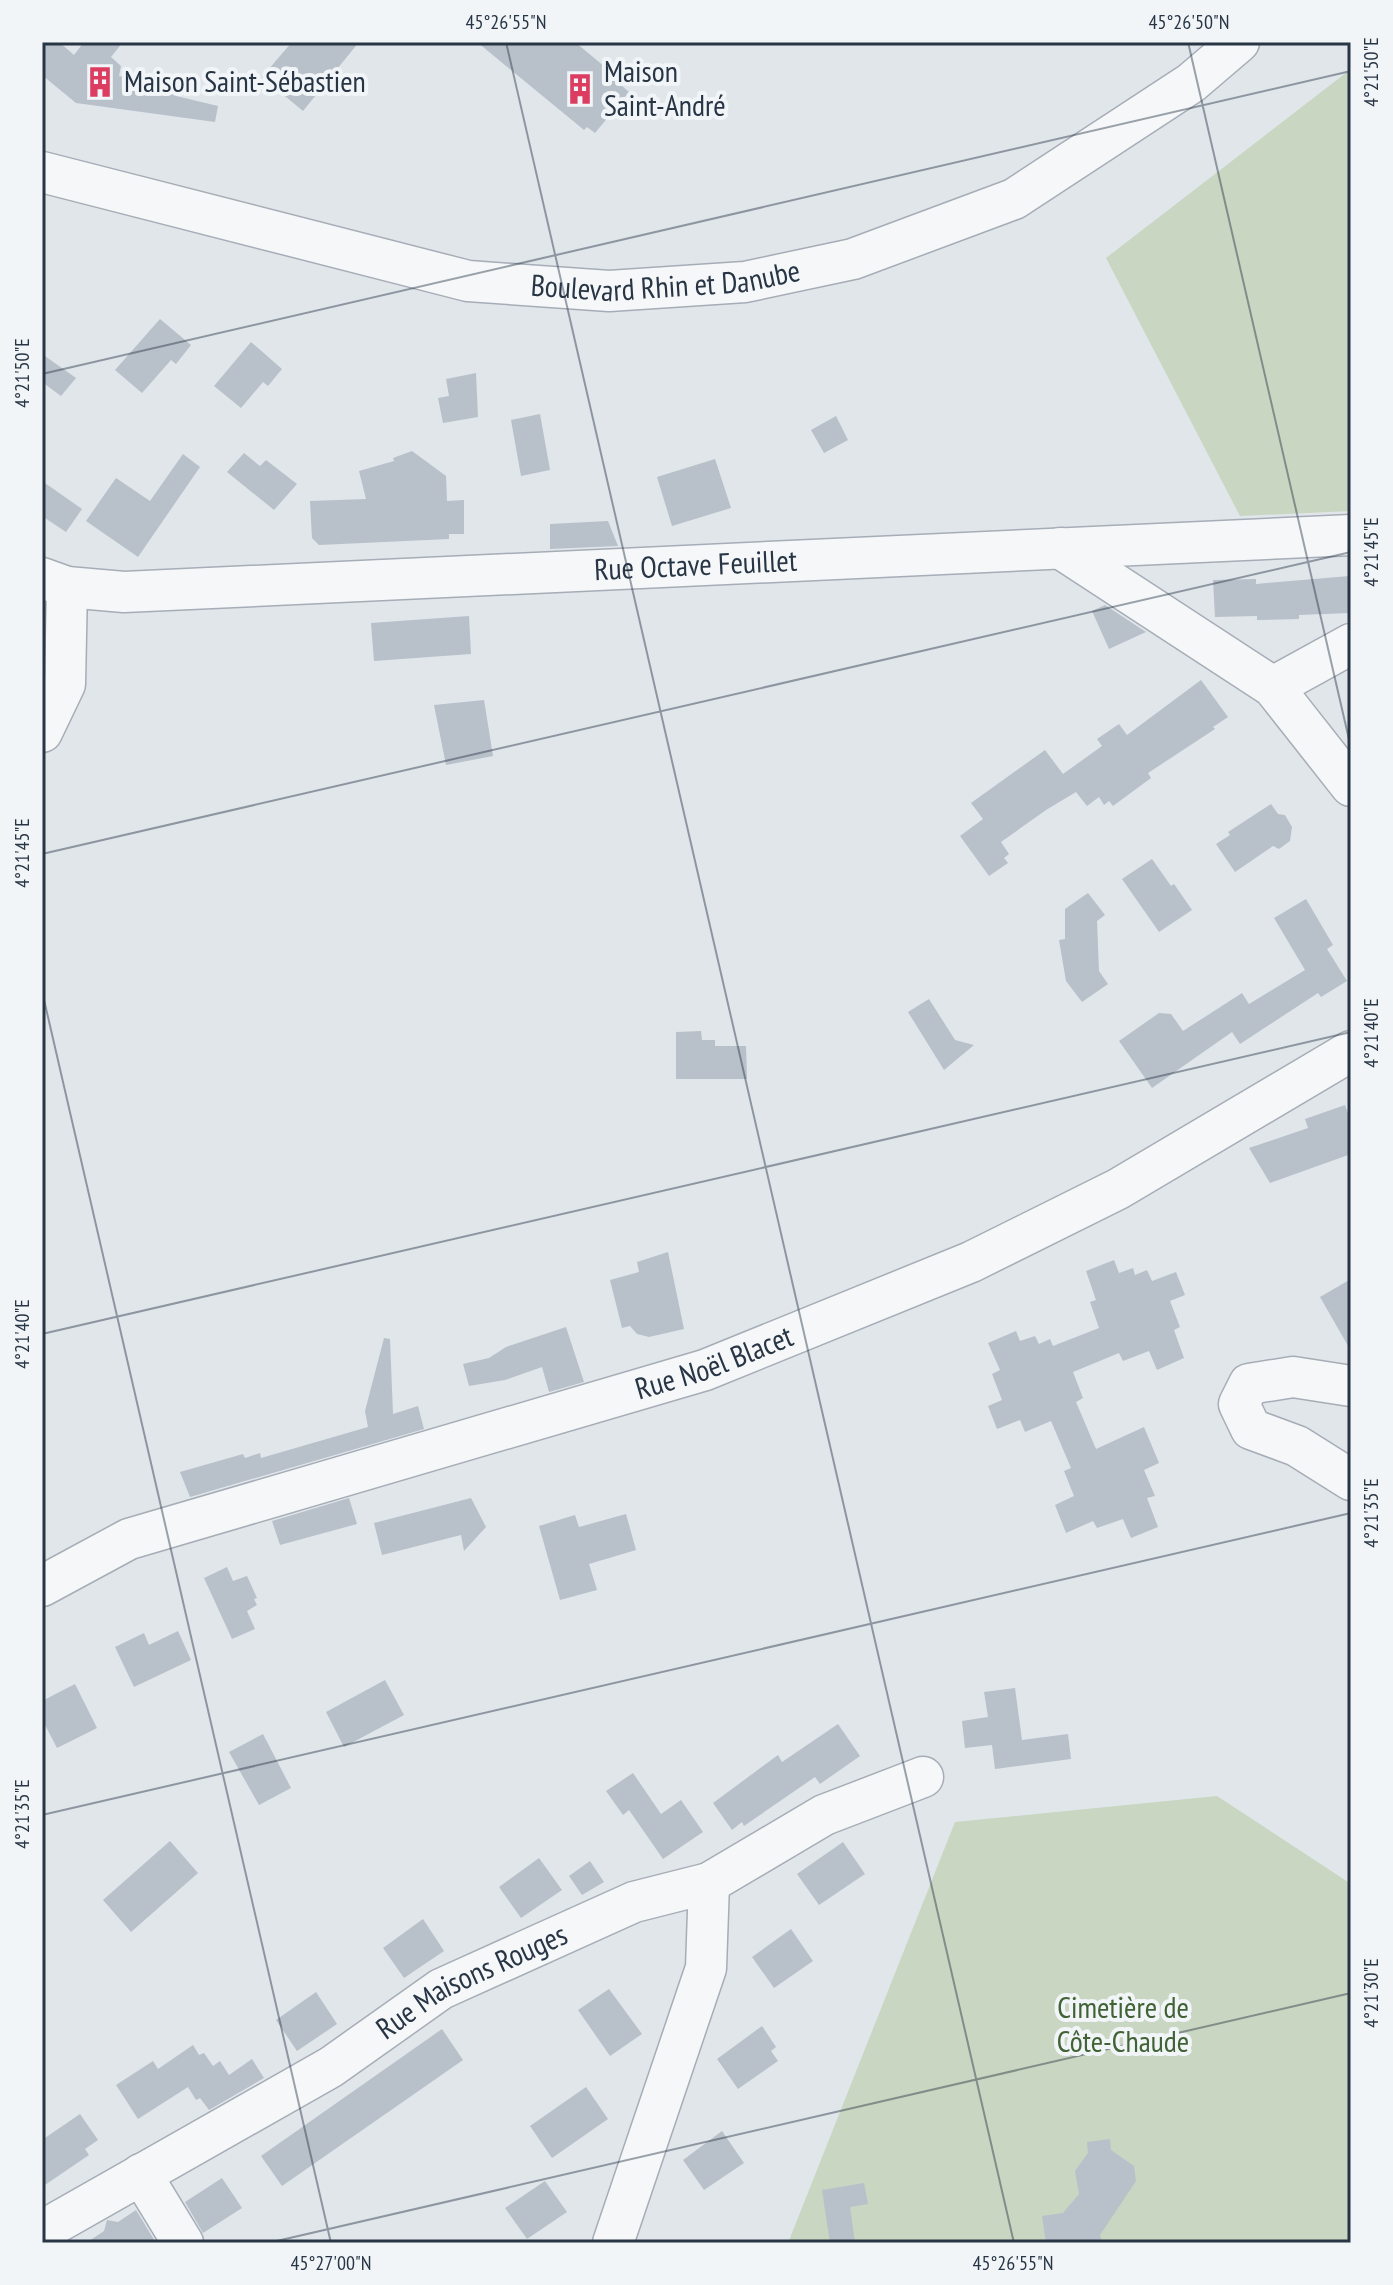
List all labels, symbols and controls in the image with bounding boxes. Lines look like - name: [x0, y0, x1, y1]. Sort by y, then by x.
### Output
- text: 45°26'55"N: [466, 9, 546, 35]
- text: 45°26'50"N: [1149, 9, 1229, 35]
- text: 4°21'50"E: [1358, 37, 1384, 107]
- place label: Maison Saint-André: [604, 51, 726, 124]
- place label: Maison Saint-Sébastien: [124, 61, 366, 100]
- building icon: Maison Saint-Sébastien: [83, 65, 117, 99]
- building icon: Maison Saint-André: [563, 72, 597, 106]
- street label: Boulevard Rhin et Danube: [530, 250, 803, 309]
- text: 4°21'50"E: [9, 338, 35, 408]
- text: 4°21'45"E: [1358, 517, 1384, 587]
- street label: Rue Octave Feuillet: [593, 540, 799, 588]
- text: 4°21'45"E: [9, 818, 35, 888]
- text: 4°21'40"E: [1358, 998, 1384, 1068]
- text: 4°21'40"E: [9, 1299, 35, 1369]
- street label: Rue Noël Blacet: [630, 1315, 799, 1407]
- text: 4°21'35"E: [1358, 1478, 1384, 1548]
- text: 4°21'35"E: [9, 1779, 35, 1849]
- street label: Rue Maisons Rouges: [368, 1914, 573, 2047]
- text: 4°21'30"E: [1358, 1958, 1384, 2028]
- park label: Cimetière de Côte-Chaude: [1057, 1987, 1189, 2060]
- text: 45°27'00"N: [291, 2250, 371, 2276]
- text: 45°26'55"N: [973, 2250, 1053, 2276]

